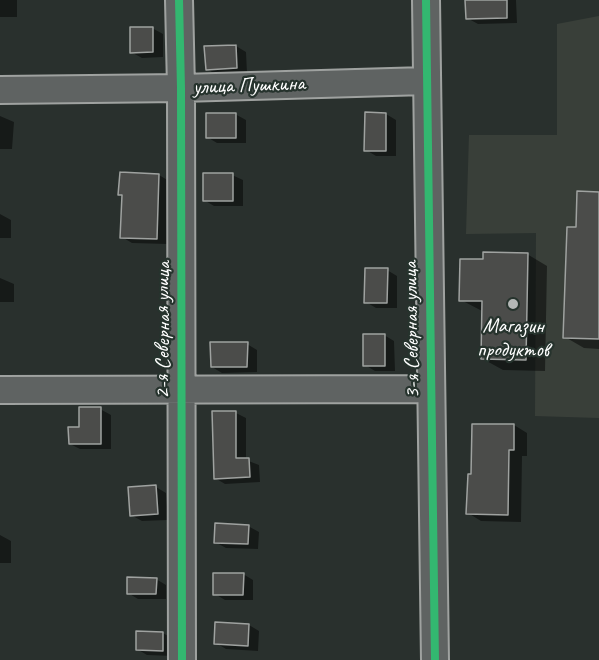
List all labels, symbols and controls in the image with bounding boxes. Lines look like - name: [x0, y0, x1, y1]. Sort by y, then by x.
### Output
- street label: улица Пушкина: [193, 71, 305, 101]
- street label: 2-я Северная улица: [150, 261, 176, 399]
- street label: 3-я Северная улица: [398, 261, 426, 399]
- marker: Магазин продуктов: [506, 297, 520, 311]
- place label: Магазин продуктов: [477, 313, 549, 363]

